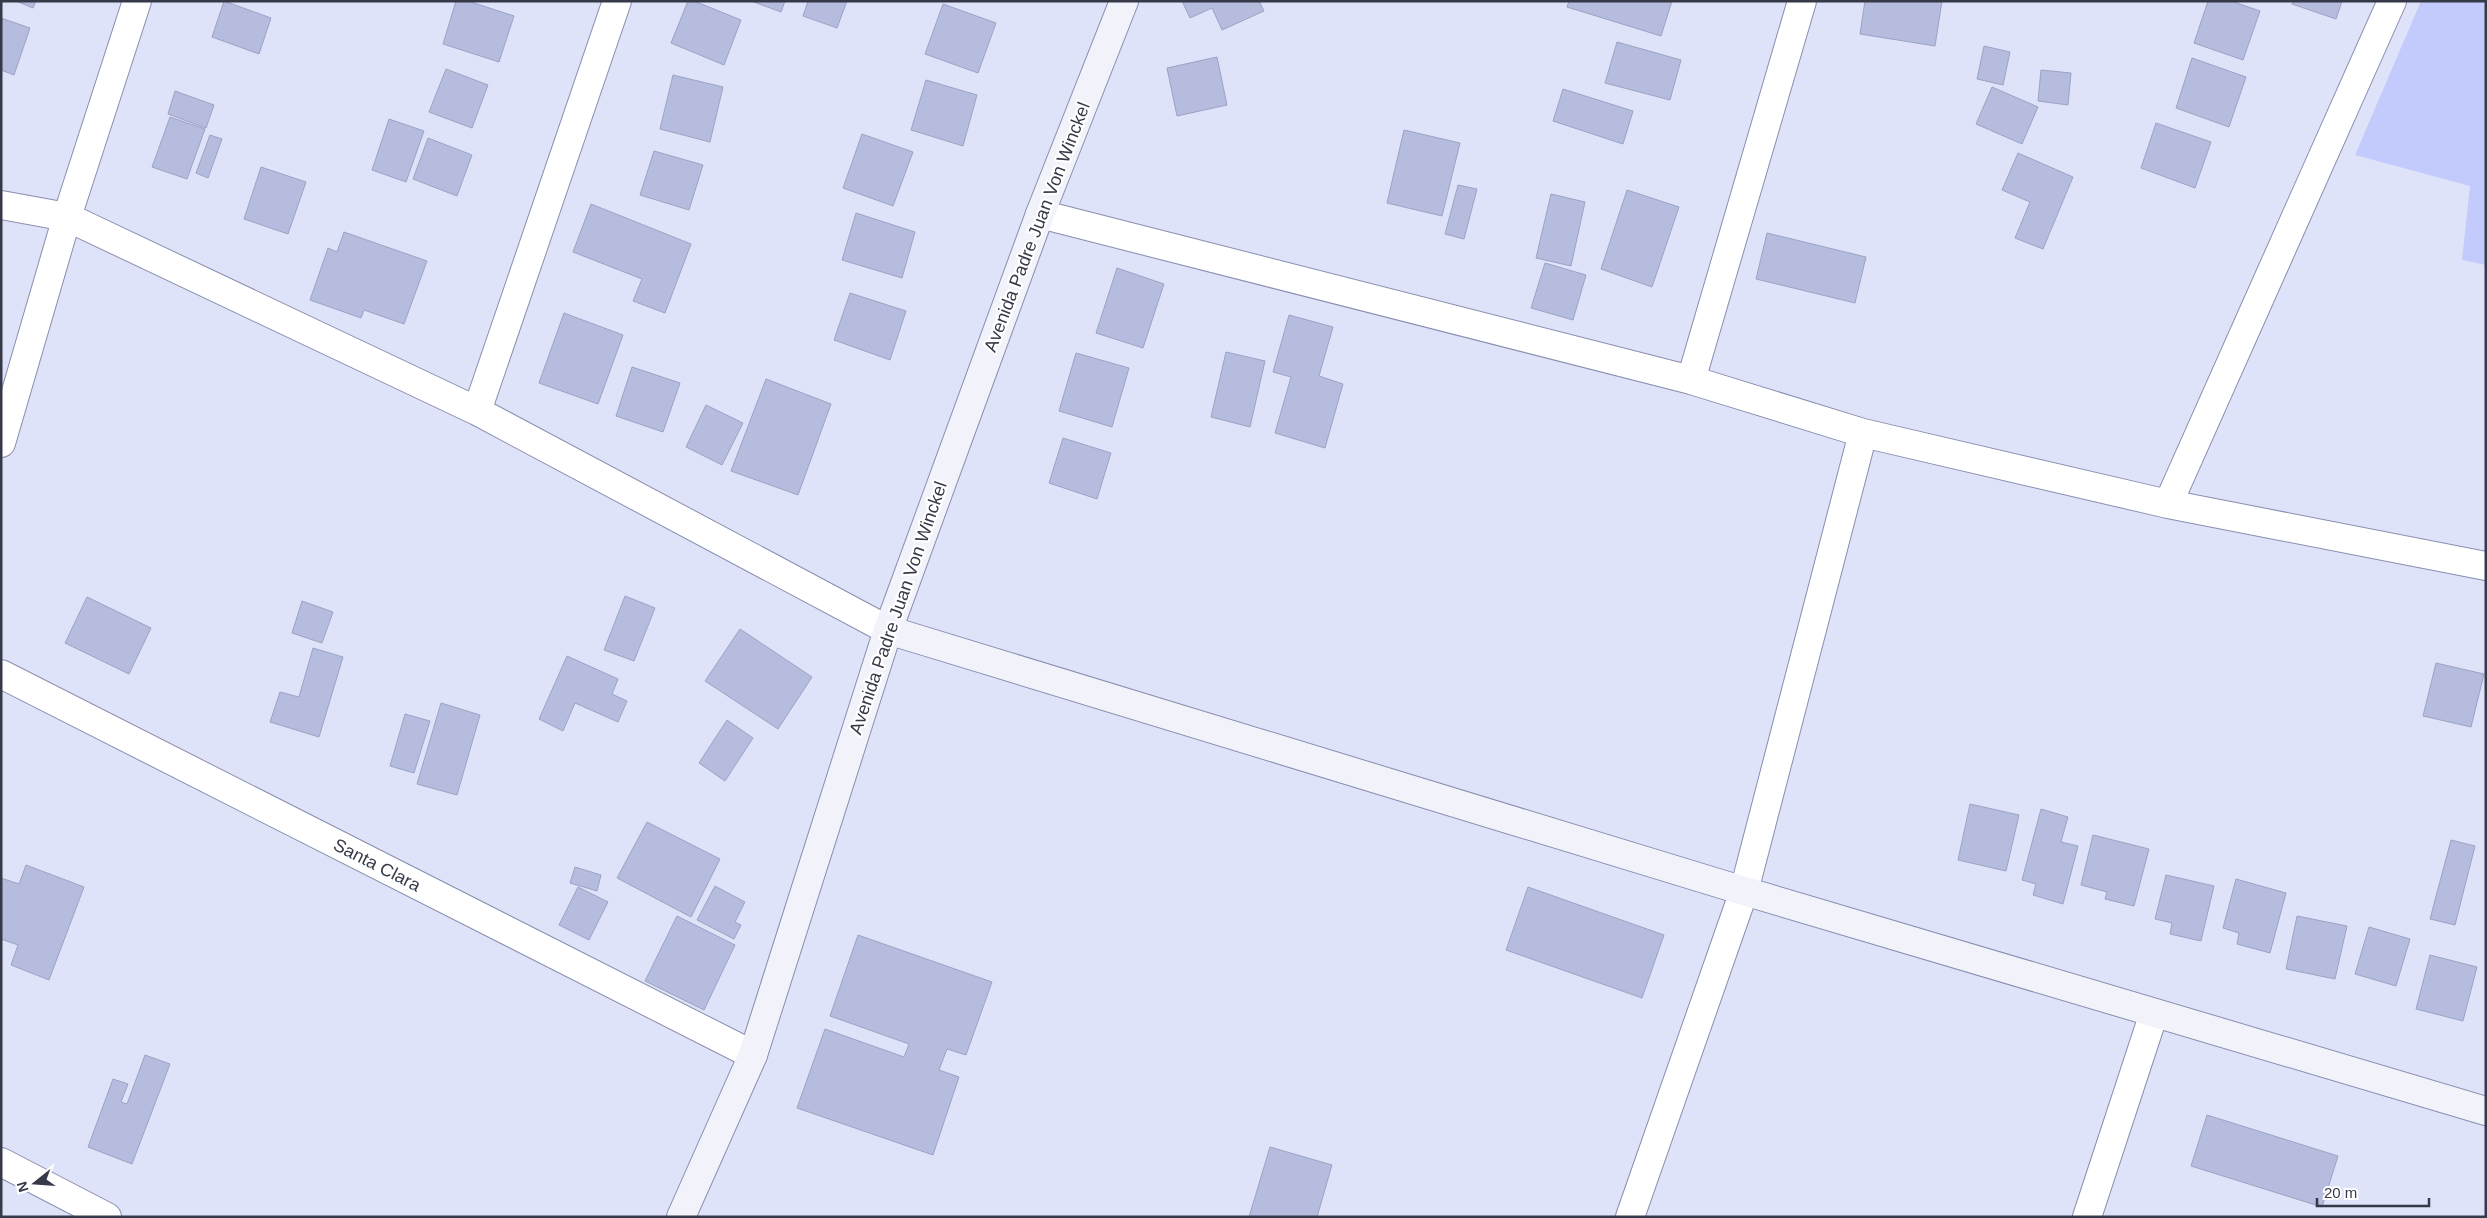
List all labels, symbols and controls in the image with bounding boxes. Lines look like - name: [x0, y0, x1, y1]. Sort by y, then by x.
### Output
- street label: Avenida Padre Juan Von Winckel: [980, 99, 1094, 355]
- street label: Avenida Padre Juan Von Winckel: [845, 479, 951, 737]
- street label: Santa Clara: [330, 835, 425, 896]
- north arrow: [10, 1158, 60, 1208]
- scale bar: [2317, 1176, 2430, 1208]
- text: N: [13, 1180, 32, 1194]
- text: 20 m: [2324, 1184, 2357, 1201]

